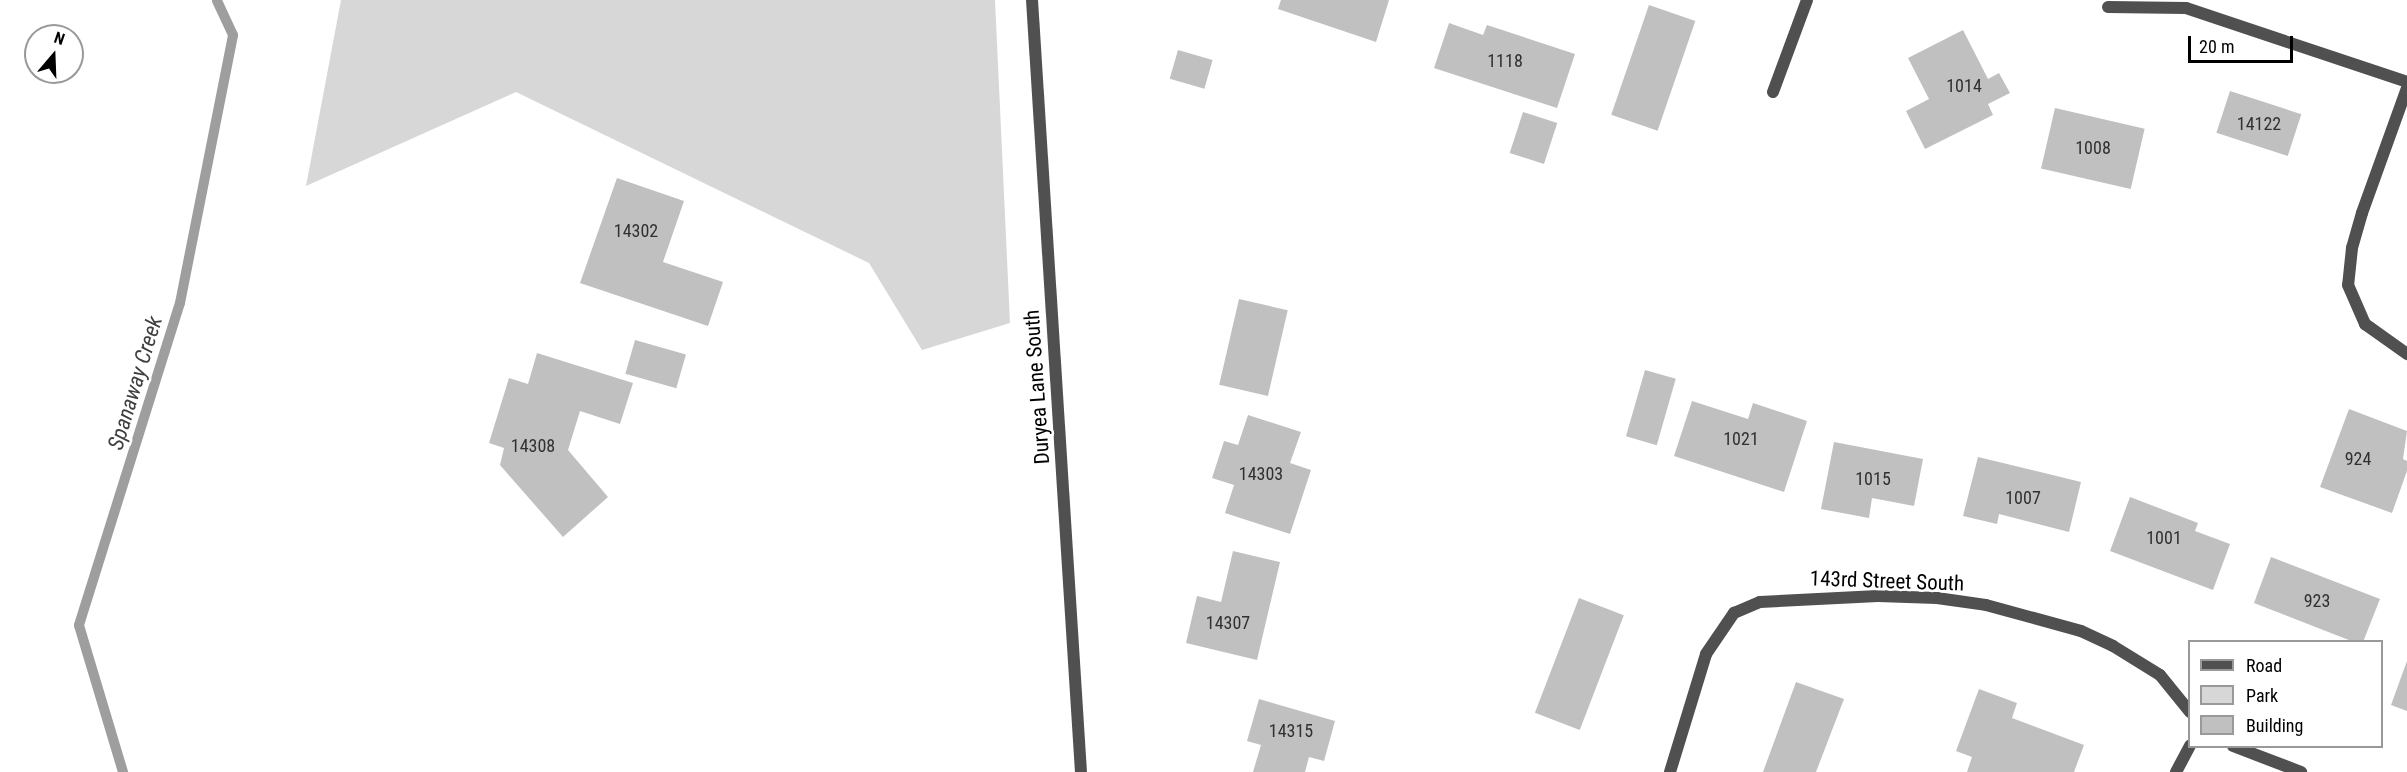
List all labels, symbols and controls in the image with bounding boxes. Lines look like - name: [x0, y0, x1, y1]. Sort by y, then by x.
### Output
- north arrow: [24, 24, 84, 84]
- scale bar: [2191, 24, 2296, 62]
- text: N: [52, 28, 67, 49]
- text: 20 m: [2199, 36, 2234, 57]
- house number: 1118: [1487, 50, 1523, 72]
- house number: 1014: [1946, 75, 1982, 97]
- house number: 14122: [2237, 113, 2281, 135]
- house number: 1008: [2075, 137, 2111, 159]
- house number: 14302: [614, 220, 658, 242]
- street label: Duryea Lane South: [1019, 309, 1055, 465]
- water label: Spanaway Creek: [102, 313, 168, 453]
- house number: 1021: [1723, 428, 1759, 450]
- house number: 14308: [511, 435, 555, 457]
- house number: 924: [2345, 448, 2371, 470]
- house number: 14303: [1239, 463, 1283, 485]
- house number: 1015: [1855, 468, 1891, 490]
- house number: 1007: [2005, 487, 2041, 509]
- house number: 1001: [2146, 527, 2182, 549]
- street label: 143rd Street South: [1809, 566, 1965, 596]
- house number: 923: [2304, 590, 2330, 612]
- house number: 14307: [1206, 612, 1250, 634]
- legend: [2188, 640, 2383, 748]
- text: Road: [2246, 655, 2282, 676]
- text: Park: [2246, 685, 2278, 706]
- text: Building: [2246, 715, 2303, 736]
- house number: 14315: [1269, 720, 1313, 742]

